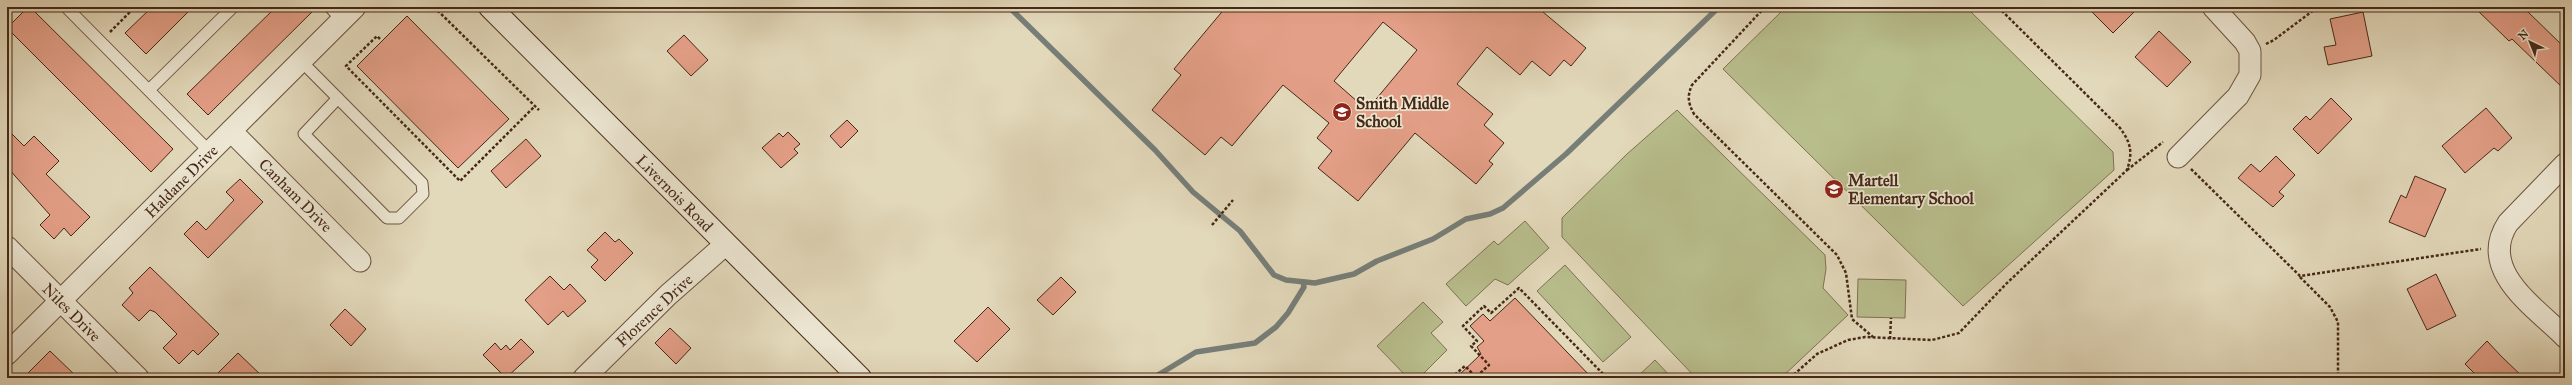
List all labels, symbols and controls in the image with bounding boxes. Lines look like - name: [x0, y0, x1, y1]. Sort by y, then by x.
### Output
- north arrow: [2510, 22, 2550, 62]
- text: N: [2516, 27, 2532, 43]
- place label: Smith Middle School: [1356, 94, 1449, 131]
- school or university icon: Smith Middle School: [1331, 101, 1353, 123]
- street label: Haldane Drive: [141, 141, 222, 222]
- street label: Livernois Road: [632, 151, 717, 236]
- street label: Canham Drive: [255, 155, 336, 236]
- place label: Martell Elementary School: [1848, 171, 1974, 209]
- school or university icon: Martell Elementary School: [1823, 178, 1845, 200]
- street label: Florence Drive: [612, 270, 697, 351]
- street label: Niles Drive: [38, 279, 105, 346]

